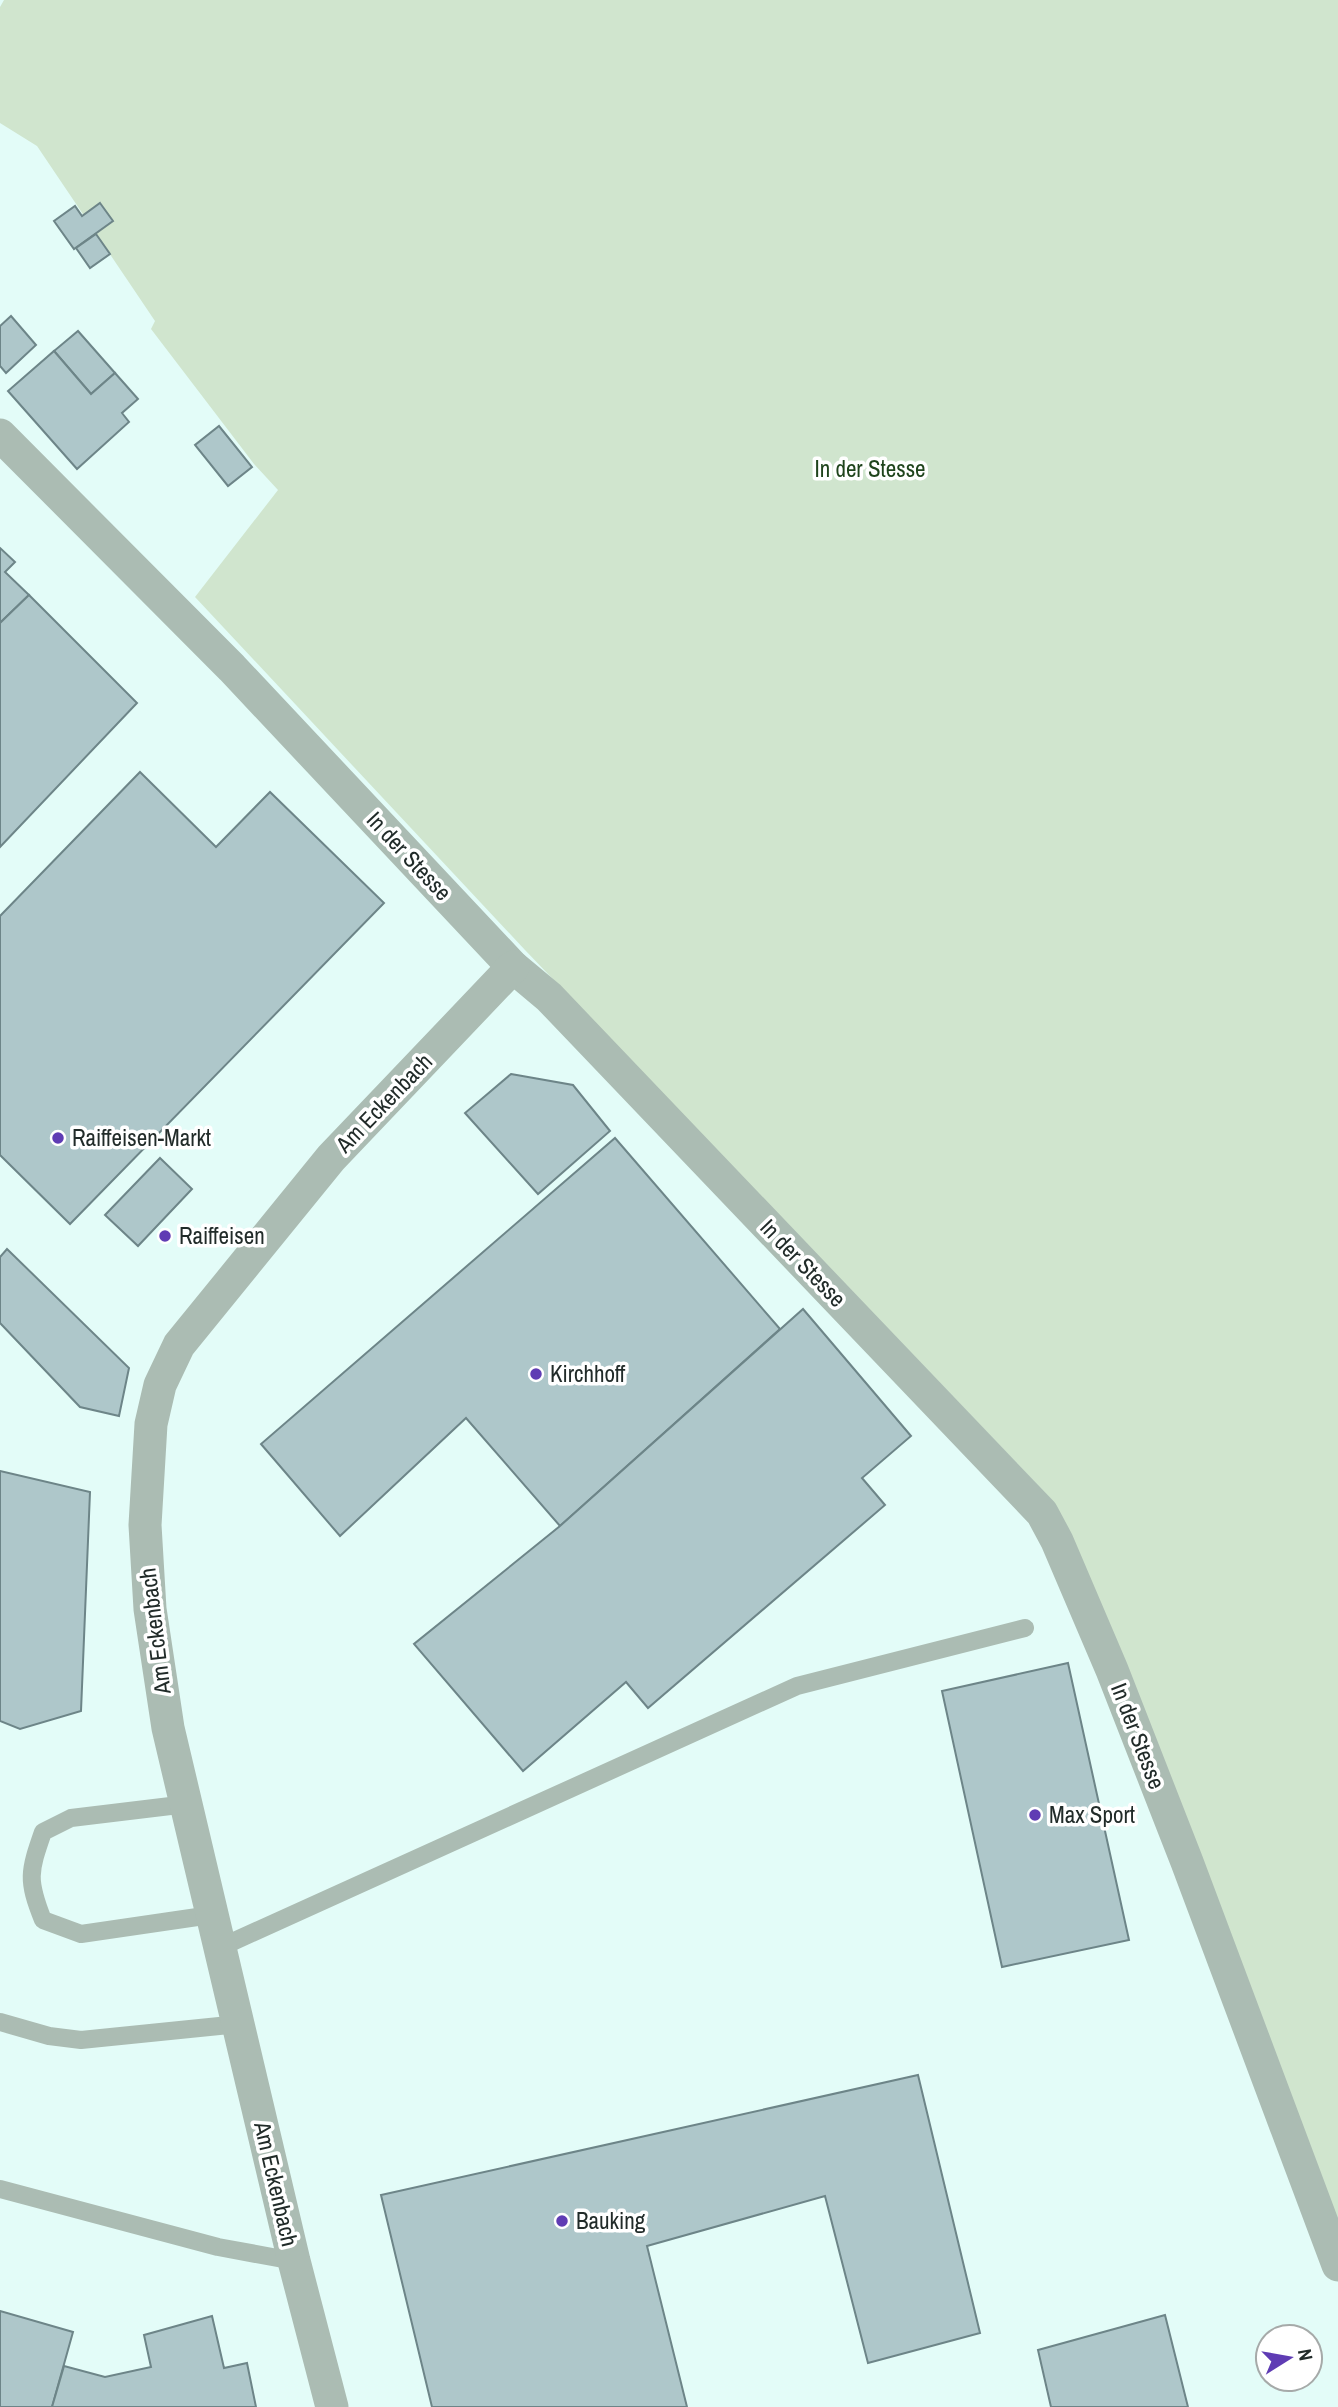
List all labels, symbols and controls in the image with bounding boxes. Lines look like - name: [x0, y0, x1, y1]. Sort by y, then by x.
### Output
- park label: In der Stesse: [814, 453, 926, 484]
- street label: In der Stesse: [360, 804, 459, 907]
- street label: Am Eckenbach: [328, 1046, 439, 1160]
- place label: Raiffeisen-Markt: [72, 1122, 211, 1153]
- marker: Raiffeisen-Markt: [50, 1130, 66, 1146]
- street label: In der Stesse: [754, 1212, 853, 1313]
- place label: Raiffeisen: [179, 1220, 265, 1251]
- marker: Raiffeisen: [157, 1228, 173, 1244]
- place label: Kirchhoff: [550, 1358, 626, 1389]
- marker: Kirchhoff: [528, 1366, 544, 1382]
- street label: Am Eckenbach: [131, 1566, 178, 1697]
- street label: In der Stesse: [1104, 1678, 1173, 1793]
- place label: Max Sport: [1049, 1799, 1135, 1830]
- marker: Max Sport: [1027, 1807, 1043, 1823]
- street label: Am Eckenbach: [247, 2118, 306, 2249]
- place label: Bauking: [576, 2205, 646, 2236]
- marker: Bauking: [554, 2213, 570, 2229]
- north arrow: [1254, 2323, 1324, 2393]
- text: N: [1292, 2347, 1320, 2363]

